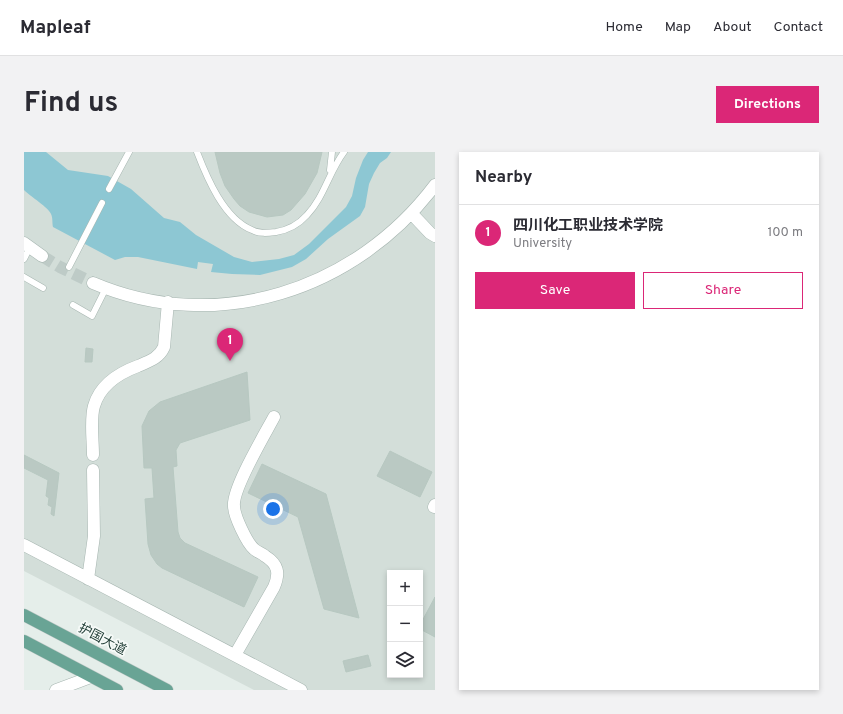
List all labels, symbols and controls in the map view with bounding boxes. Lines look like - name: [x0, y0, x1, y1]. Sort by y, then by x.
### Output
- text: Mapleaf: [20, 16, 91, 40]
- text: Home: [606, 19, 643, 36]
- text: Map: [665, 19, 691, 36]
- text: About: [713, 19, 752, 36]
- text: Contact: [774, 19, 823, 36]
- text: Find us: [24, 86, 118, 122]
- button: Directions: [716, 86, 819, 123]
- text: Nearby: [475, 167, 532, 189]
- text: 四川化工职业技术学院: [513, 217, 663, 236]
- text: 1: [485, 225, 491, 241]
- text: 100 m: [767, 225, 803, 241]
- text: University: [513, 236, 572, 252]
- button: Save: [475, 272, 635, 309]
- button: Share: [643, 272, 803, 309]
- pin: 1: [217, 328, 243, 361]
- your location: [263, 499, 283, 519]
- map controls: [387, 570, 423, 678]
- button: +: [387, 570, 423, 606]
- button: −: [387, 606, 423, 642]
- street label: 护国大道: [75, 621, 129, 659]
- button: layers: [387, 642, 423, 678]

